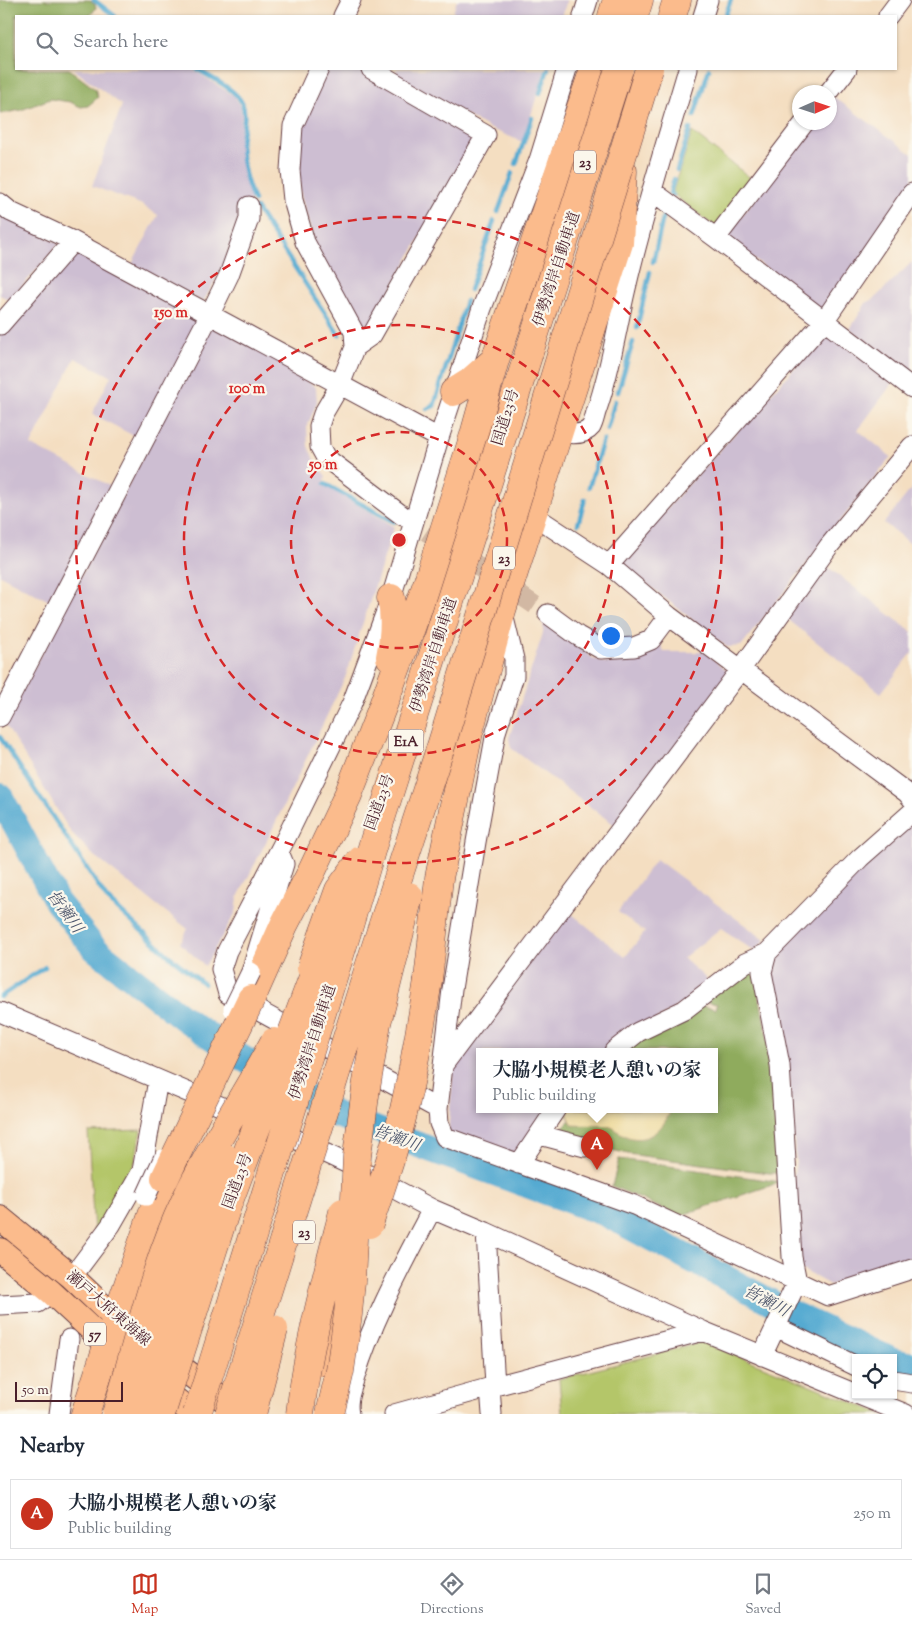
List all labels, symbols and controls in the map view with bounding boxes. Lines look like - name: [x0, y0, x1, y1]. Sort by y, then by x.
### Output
- search box: [15, 15, 897, 70]
- icon: search: [33, 29, 61, 57]
- text: Search here: [73, 29, 168, 56]
- north arrow: [792, 85, 837, 130]
- road number: 23: [574, 150, 596, 173]
- street label: 伊勢湾岸自動車道: [529, 209, 586, 330]
- text: 150 m: [154, 303, 188, 324]
- text: 100 m: [229, 379, 266, 400]
- street label: 国道23号: [488, 387, 525, 448]
- text: 50 m: [308, 455, 338, 476]
- centre of rings: [390, 531, 408, 549]
- road number: 23: [493, 546, 515, 570]
- street label: 伊勢湾岸自動車道: [406, 595, 463, 716]
- your location: [598, 623, 624, 649]
- road number: E1A: [388, 729, 424, 752]
- street label: 国道23号: [361, 772, 400, 833]
- water label: 皆瀬川: [41, 886, 89, 940]
- street label: 伊勢湾岸自動車道: [285, 982, 342, 1103]
- popup: [476, 1048, 718, 1113]
- text: 大脇小規模老人憩いの家: [492, 1058, 702, 1085]
- text: Public building: [492, 1085, 596, 1108]
- water label: 皆瀬川: [370, 1120, 425, 1159]
- pin: A: [581, 1129, 613, 1170]
- street label: 国道23号: [219, 1151, 258, 1212]
- road number: 23: [293, 1220, 315, 1244]
- street label: 瀬戸大府東海線: [61, 1267, 155, 1352]
- water label: 皆瀬川: [739, 1281, 794, 1325]
- road number: 57: [84, 1322, 106, 1346]
- map controls: [852, 1354, 897, 1399]
- button: locate: [852, 1354, 897, 1399]
- scale bar: [15, 1379, 122, 1402]
- text: 50 m: [22, 1381, 49, 1401]
- text: Nearby: [20, 1432, 85, 1462]
- text: 大脇小規模老人憩いの家: [68, 1491, 277, 1518]
- text: A: [31, 1503, 44, 1526]
- text: 250 m: [853, 1503, 891, 1526]
- text: Public building: [68, 1518, 172, 1541]
- tab: Map: [131, 1570, 159, 1620]
- tab: Directions: [420, 1570, 484, 1620]
- tab: Saved: [745, 1570, 781, 1620]

